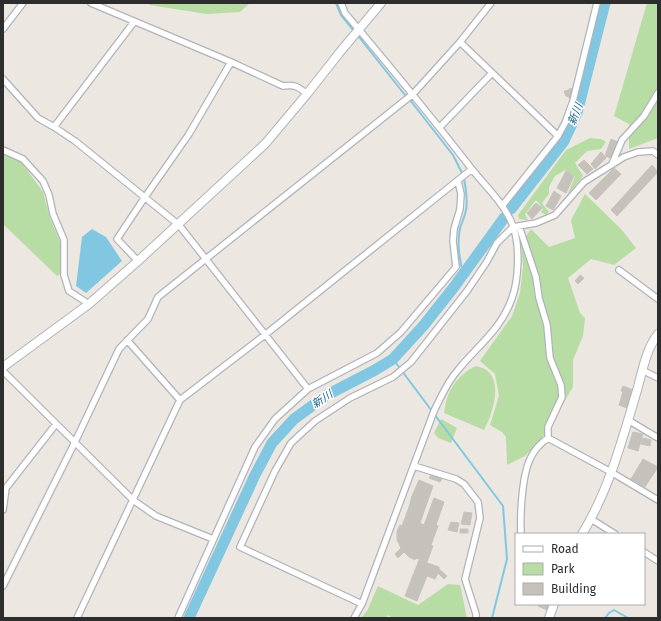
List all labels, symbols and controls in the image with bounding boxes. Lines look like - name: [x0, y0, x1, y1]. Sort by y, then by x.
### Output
- water label: 新川: [565, 101, 586, 127]
- water label: 新川: [310, 387, 336, 411]
- legend: [515, 533, 645, 605]
- text: Road: [551, 542, 579, 556]
- text: Park: [551, 562, 575, 576]
- text: Building: [551, 582, 597, 596]

